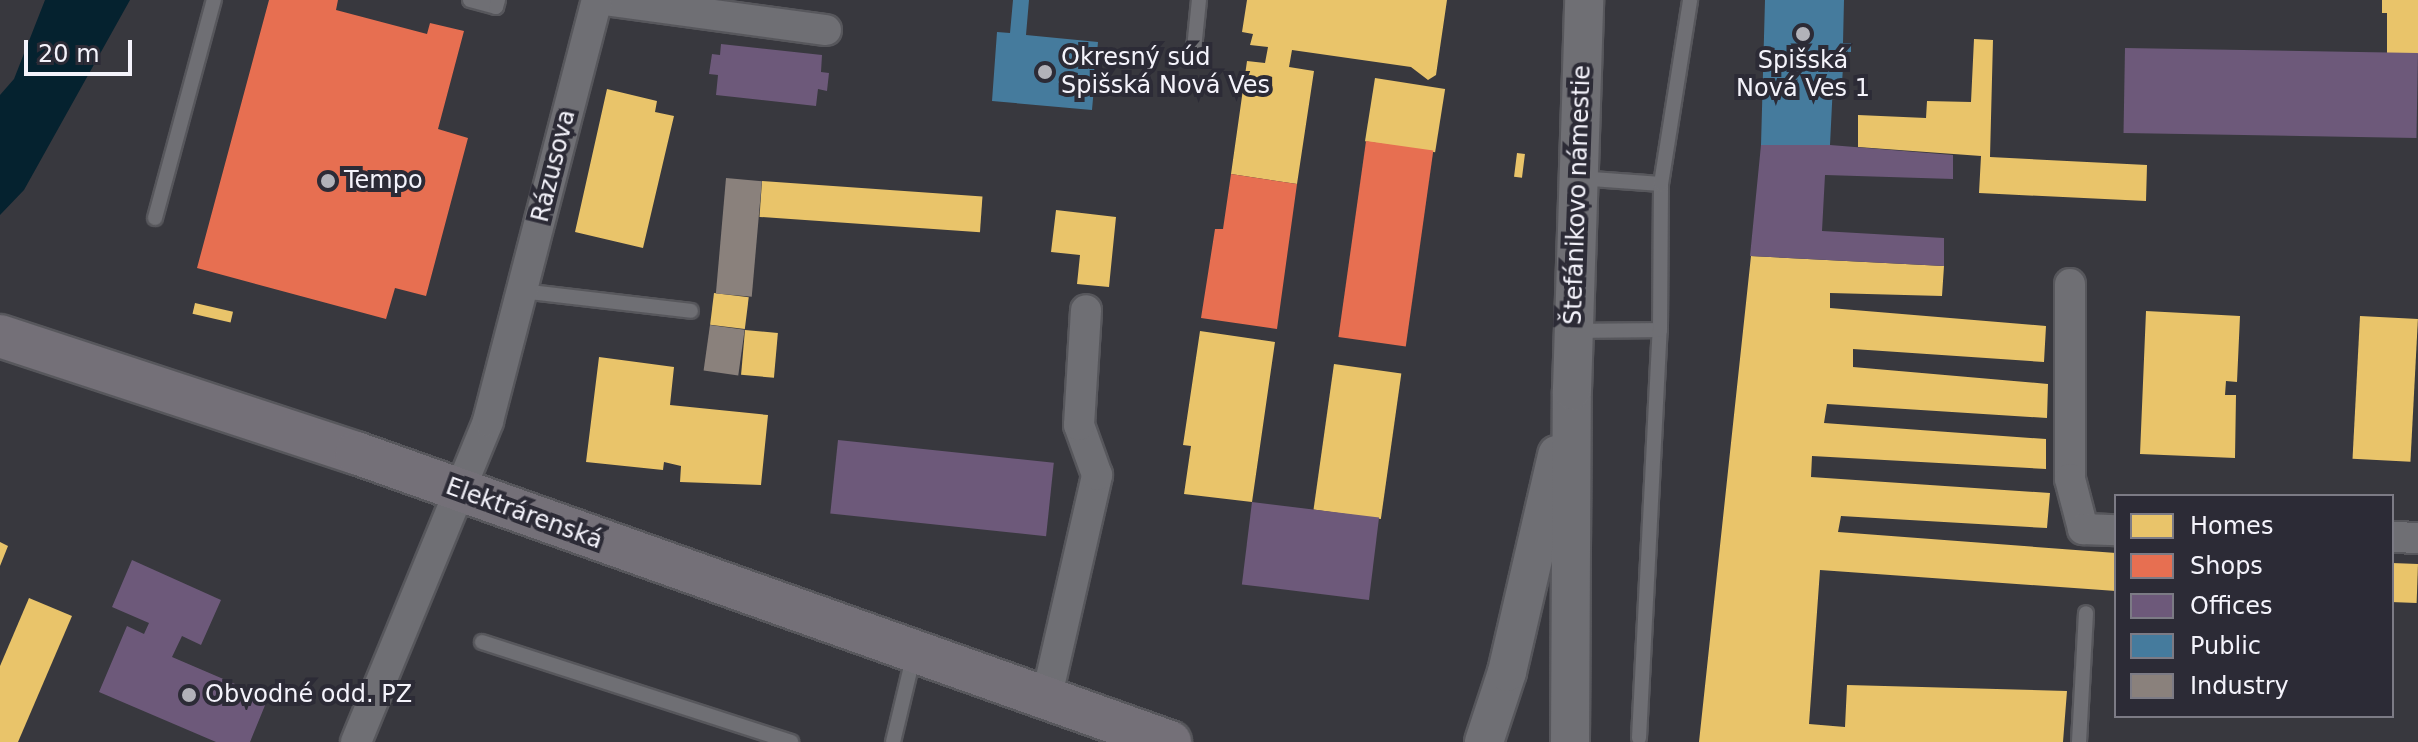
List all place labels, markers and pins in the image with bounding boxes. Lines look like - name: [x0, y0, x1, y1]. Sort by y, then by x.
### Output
- marker: Spišská Nová Ves 1: [1794, 25, 1812, 43]
- place label: Okresný súd Spišská Nová Ves: [1061, 44, 1270, 100]
- place label: Spišská Nová Ves 1: [1736, 47, 1870, 103]
- marker: Okresný súd Spišská Nová Ves: [1036, 63, 1054, 81]
- place label: Tempo: [344, 167, 423, 195]
- marker: Tempo: [319, 172, 337, 190]
- place label: Obvodné odd. PZ: [205, 681, 412, 709]
- marker: Obvodné odd. PZ: [180, 686, 198, 704]

